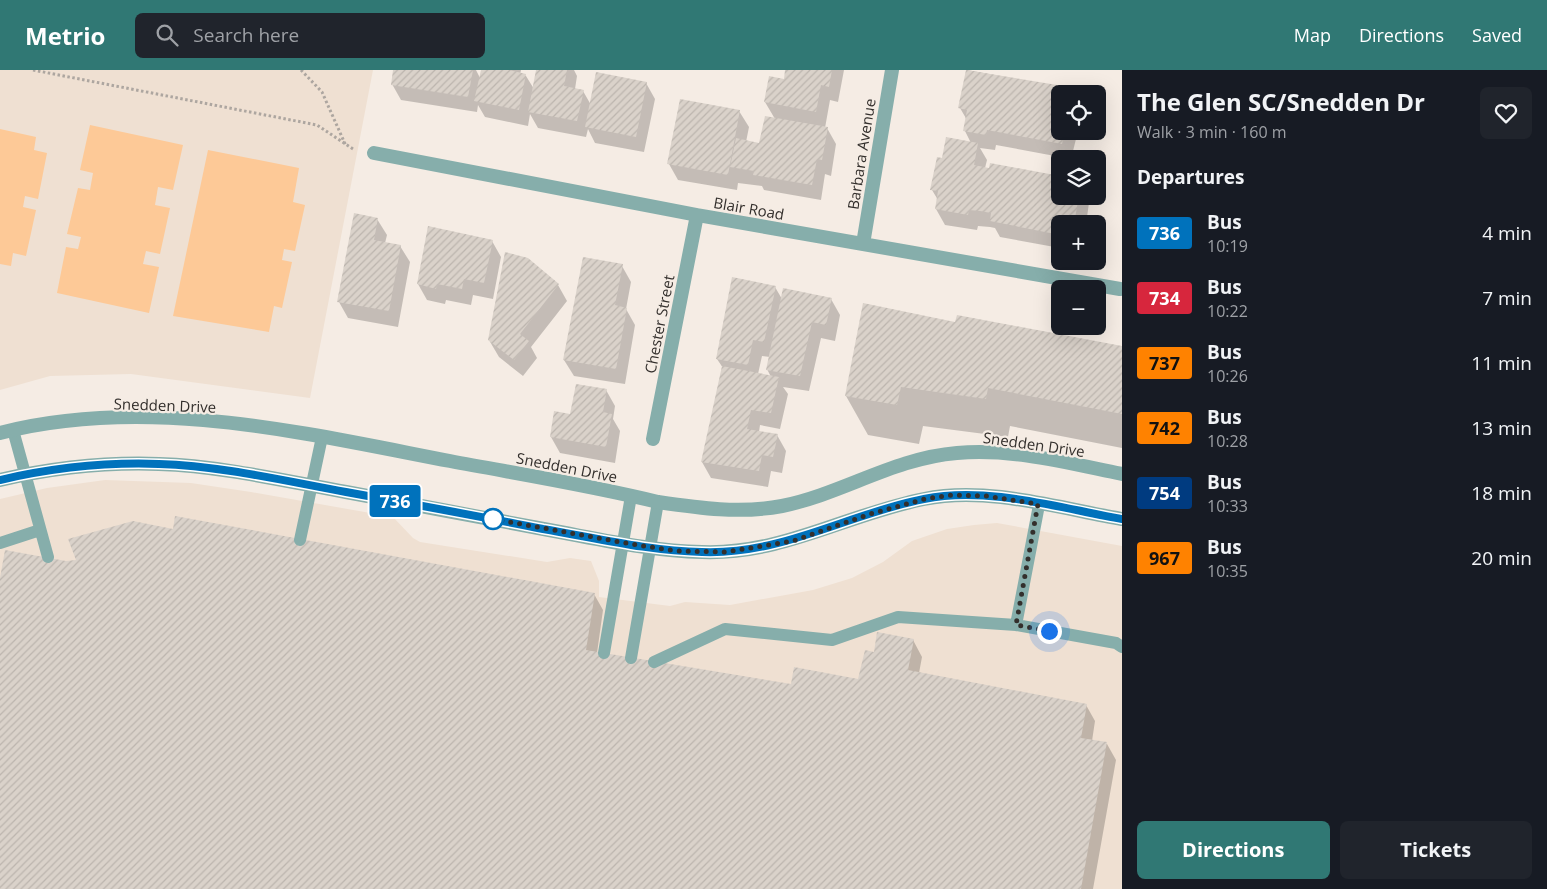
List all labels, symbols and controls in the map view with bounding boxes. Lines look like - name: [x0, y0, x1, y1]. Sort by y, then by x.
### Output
- search box: [135, 13, 485, 58]
- text: Metrio: [25, 19, 105, 52]
- icon: search: [153, 21, 181, 49]
- text: Search here: [193, 22, 299, 48]
- text: Map: [1294, 23, 1331, 47]
- text: Directions: [1359, 23, 1444, 47]
- text: Saved: [1472, 23, 1522, 47]
- map controls: [1051, 85, 1106, 335]
- button: locate: [1051, 85, 1106, 140]
- text: The Glen SC/Snedden Dr: [1137, 85, 1425, 118]
- button: heart: [1480, 87, 1532, 139]
- street label: Barbara Avenue: [842, 97, 880, 211]
- text: Walk · 3 min · 160 m: [1137, 121, 1287, 143]
- button: layers: [1051, 150, 1106, 205]
- text: Departures: [1137, 164, 1244, 190]
- street label: Blair Road: [712, 192, 786, 224]
- text: Bus: [1207, 209, 1242, 235]
- button: +: [1051, 215, 1106, 270]
- text: 4 min: [1482, 220, 1532, 246]
- text: 736: [1149, 221, 1180, 245]
- text: 10:19: [1207, 235, 1248, 257]
- street label: Chester Street: [640, 273, 678, 375]
- text: Bus: [1207, 274, 1242, 300]
- button: −: [1051, 280, 1106, 335]
- text: 7 min: [1482, 285, 1532, 311]
- text: 734: [1149, 286, 1180, 310]
- text: 10:22: [1207, 300, 1248, 322]
- text: Bus: [1207, 339, 1242, 365]
- text: 11 min: [1471, 350, 1532, 376]
- text: 737: [1149, 351, 1180, 375]
- text: 10:26: [1207, 365, 1248, 387]
- street label: Snedden Drive: [113, 393, 217, 417]
- text: Bus: [1207, 404, 1242, 430]
- text: 13 min: [1471, 415, 1532, 441]
- text: 742: [1149, 416, 1180, 440]
- street label: Snedden Drive: [982, 427, 1086, 461]
- text: 10:28: [1207, 430, 1248, 452]
- street label: Snedden Drive: [515, 447, 619, 487]
- text: Bus: [1207, 469, 1242, 495]
- text: 18 min: [1471, 480, 1532, 506]
- text: 754: [1149, 481, 1180, 505]
- line badge: 736: [366, 485, 424, 517]
- text: 736: [380, 489, 410, 513]
- text: 10:33: [1207, 495, 1248, 517]
- unlabelled marker: [482, 508, 504, 530]
- text: Bus: [1207, 534, 1242, 560]
- text: 20 min: [1471, 545, 1532, 571]
- text: 967: [1149, 546, 1180, 570]
- text: 10:35: [1207, 560, 1248, 582]
- your location: [1037, 619, 1062, 644]
- button: Directions: [1137, 821, 1330, 879]
- button: Tickets: [1340, 821, 1532, 879]

